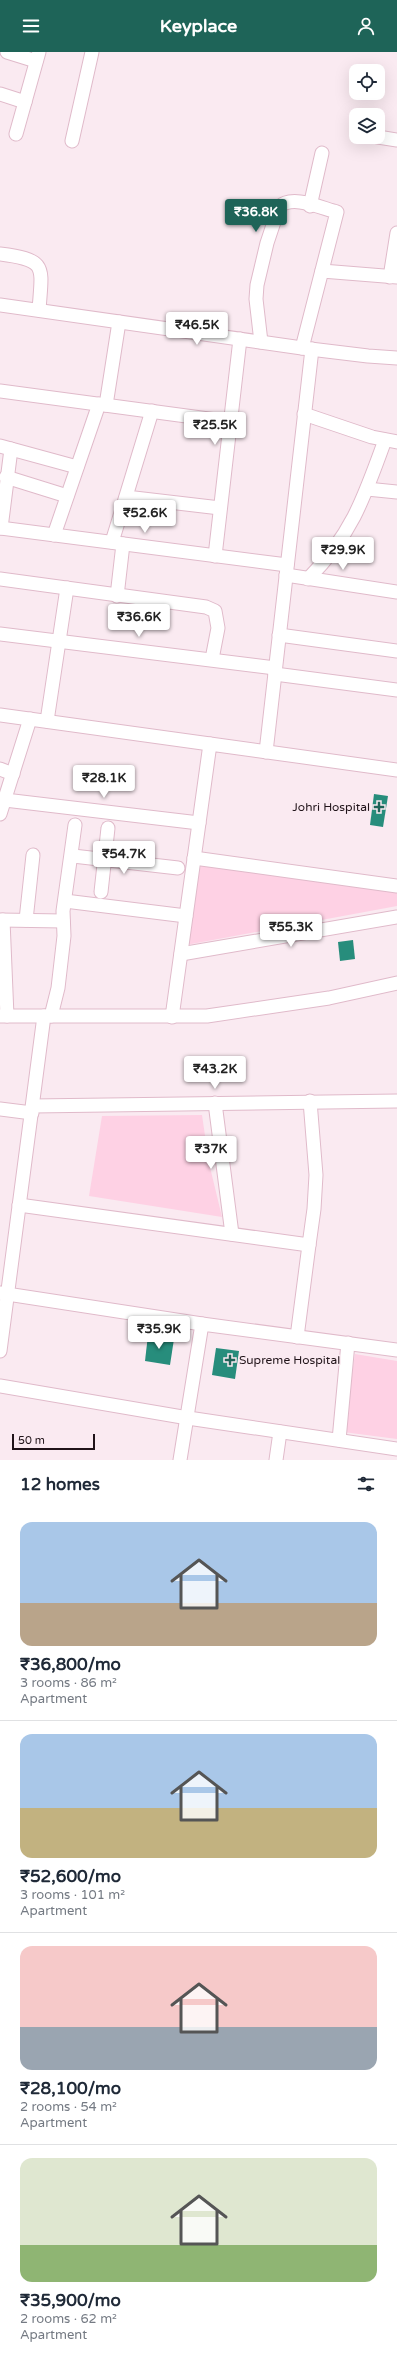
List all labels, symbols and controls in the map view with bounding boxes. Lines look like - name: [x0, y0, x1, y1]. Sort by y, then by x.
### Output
- icon: menu: [20, 15, 42, 37]
- text: Keyplace: [160, 15, 237, 37]
- icon: person: [355, 15, 377, 37]
- map controls: [349, 64, 385, 144]
- button: locate: [349, 64, 385, 100]
- button: layers: [349, 108, 385, 144]
- pin: ₹36.8K: [223, 199, 289, 233]
- text: ₹36.8K: [234, 204, 278, 220]
- pin: ₹46.5K: [164, 312, 230, 346]
- text: ₹46.5K: [175, 317, 219, 333]
- pin: ₹25.5K: [182, 412, 248, 446]
- text: ₹25.5K: [193, 417, 237, 433]
- pin: ₹52.6K: [112, 500, 178, 534]
- text: ₹52.6K: [123, 505, 167, 521]
- pin: ₹29.9K: [310, 537, 376, 571]
- text: ₹29.9K: [321, 542, 365, 558]
- pin: ₹36.6K: [106, 604, 172, 638]
- text: ₹36.6K: [117, 609, 161, 625]
- pin: ₹28.1K: [71, 765, 137, 799]
- text: ₹28.1K: [82, 770, 126, 786]
- place label: Johri Hospital: [292, 800, 370, 814]
- marker: Johri Hospital: [373, 801, 385, 813]
- pin: ₹54.7K: [91, 841, 157, 875]
- text: ₹54.7K: [102, 846, 146, 862]
- pin: ₹55.3K: [258, 914, 324, 948]
- text: ₹55.3K: [269, 919, 313, 935]
- pin: ₹43.2K: [182, 1056, 248, 1090]
- text: ₹43.2K: [193, 1061, 237, 1077]
- pin: ₹37K: [187, 1136, 235, 1170]
- text: ₹37K: [195, 1141, 227, 1157]
- pin: ₹35.9K: [126, 1316, 192, 1350]
- text: ₹35.9K: [137, 1321, 181, 1337]
- place label: Supreme Hospital: [239, 1353, 340, 1367]
- marker: Supreme Hospital: [224, 1354, 236, 1366]
- scale bar: [12, 1432, 95, 1451]
- text: 50 m: [18, 1434, 45, 1447]
- icon: filters: [355, 1473, 377, 1495]
- text: 12 homes: [20, 1474, 100, 1495]
- icon: home: [163, 1548, 235, 1620]
- text: ₹36,800/mo: [20, 1654, 121, 1675]
- text: 3 rooms · 86 m²: [20, 1675, 117, 1691]
- text: Apartment: [20, 1691, 87, 1707]
- icon: home: [163, 1760, 235, 1832]
- text: ₹52,600/mo: [20, 1866, 121, 1887]
- text: 3 rooms · 101 m²: [20, 1887, 125, 1903]
- text: Apartment: [20, 1903, 87, 1919]
- icon: home: [163, 1972, 235, 2044]
- text: ₹28,100/mo: [20, 2078, 121, 2099]
- text: 2 rooms · 54 m²: [20, 2099, 117, 2115]
- text: Apartment: [20, 2115, 87, 2131]
- icon: home: [163, 2184, 235, 2256]
- text: ₹35,900/mo: [20, 2290, 121, 2311]
- text: 2 rooms · 62 m²: [20, 2311, 117, 2327]
- text: Apartment: [20, 2327, 87, 2343]

